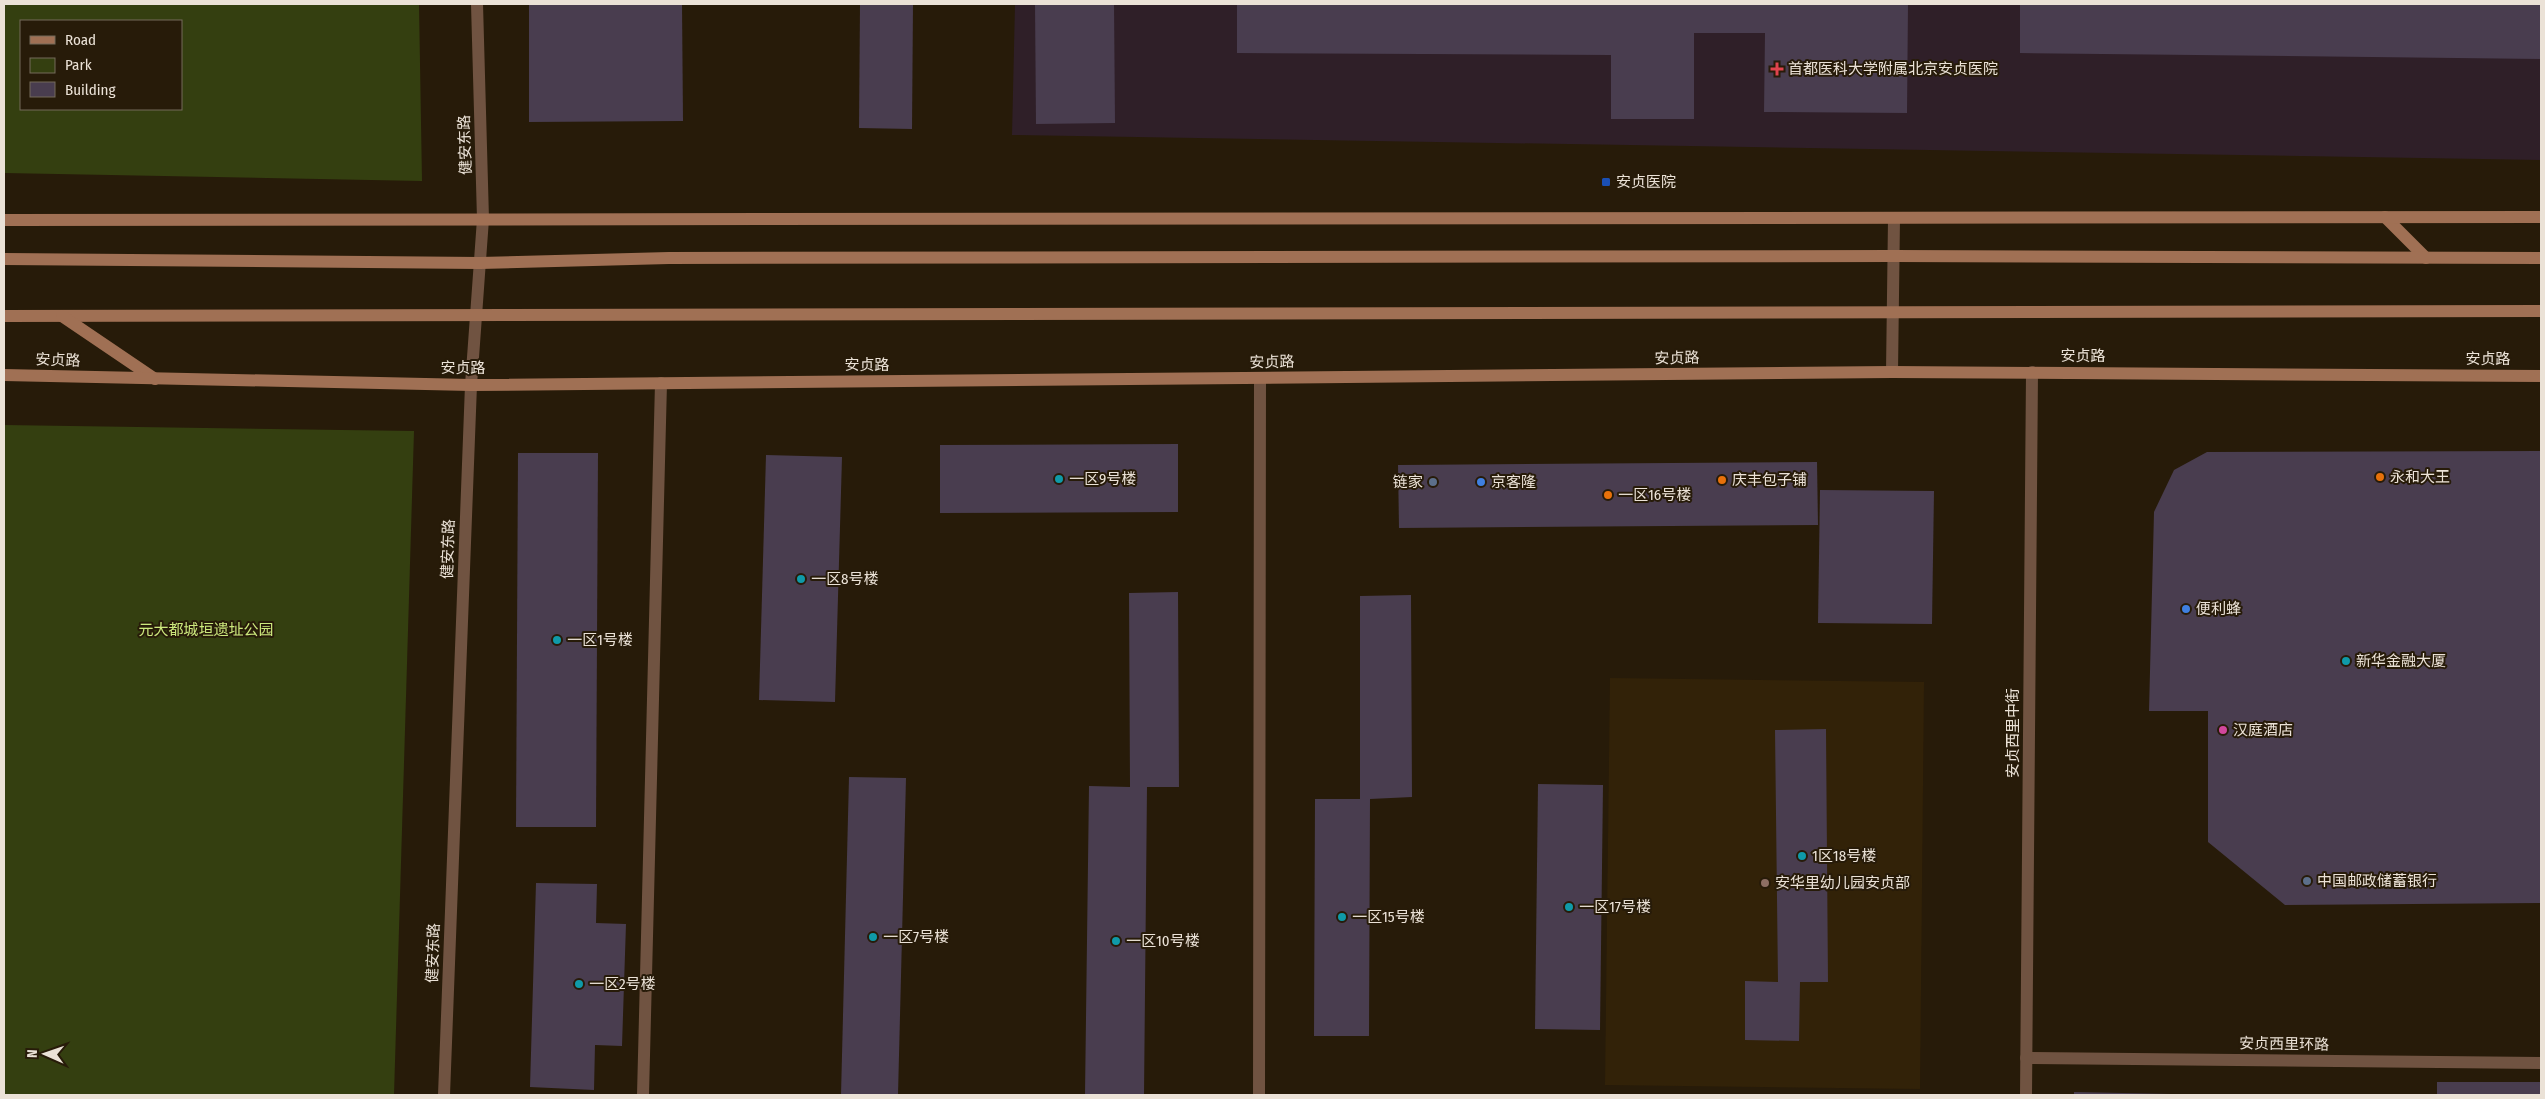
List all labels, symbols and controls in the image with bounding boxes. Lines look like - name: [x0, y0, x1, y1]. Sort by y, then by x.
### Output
- legend: [20, 20, 182, 110]
- text: Road: [65, 31, 96, 49]
- text: Park: [65, 56, 92, 74]
- place label: 首都医科大学附属北京安贞医院: [1788, 60, 1998, 78]
- marker: 首都医科大学附属北京安贞医院: [1770, 62, 1784, 76]
- text: Building: [65, 81, 116, 99]
- street label: 健安东路: [455, 115, 475, 175]
- place label: 安贞医院: [1616, 173, 1676, 191]
- marker: 安贞医院: [1600, 176, 1612, 188]
- street label: 安贞路: [2060, 347, 2106, 365]
- street label: 安贞路: [1654, 349, 1700, 367]
- street label: 安贞路: [35, 350, 81, 370]
- street label: 安贞路: [2465, 350, 2511, 368]
- street label: 安贞路: [1249, 353, 1295, 371]
- street label: 安贞路: [844, 356, 890, 374]
- street label: 安贞路: [440, 359, 486, 377]
- place label: 永和大王: [2390, 468, 2450, 486]
- place label: 一区9号楼: [1069, 470, 1136, 488]
- place label: 庆丰包子铺: [1732, 471, 1807, 489]
- marker: 永和大王: [2374, 471, 2386, 483]
- marker: 一区9号楼: [1053, 473, 1065, 485]
- place label: 链家: [1393, 473, 1423, 491]
- place label: 京客隆: [1491, 473, 1536, 491]
- marker: 庆丰包子铺: [1716, 474, 1728, 486]
- marker: 链家: [1427, 476, 1439, 488]
- marker: 京客隆: [1475, 476, 1487, 488]
- place label: 一区16号楼: [1618, 486, 1691, 504]
- marker: 一区16号楼: [1602, 489, 1614, 501]
- street label: 健安东路: [438, 519, 458, 579]
- place label: 一区8号楼: [811, 570, 879, 588]
- marker: 一区8号楼: [795, 573, 807, 585]
- place label: 便利蜂: [2196, 600, 2241, 618]
- marker: 便利蜂: [2180, 603, 2192, 615]
- park label: 元大都城垣遗址公园: [138, 621, 274, 639]
- place label: 一区1号楼: [567, 631, 633, 649]
- marker: 一区1号楼: [551, 634, 563, 646]
- place label: 新华金融大厦: [2356, 652, 2446, 670]
- marker: 新华金融大厦: [2340, 655, 2352, 667]
- street label: 安贞西里中街: [2004, 688, 2022, 778]
- place label: 汉庭酒店: [2233, 721, 2293, 739]
- marker: 汉庭酒店: [2217, 724, 2229, 736]
- place label: 1区18号楼: [1812, 847, 1876, 865]
- marker: 1区18号楼: [1796, 850, 1808, 862]
- place label: 中国邮政储蓄银行: [2317, 872, 2437, 890]
- place label: 安华里幼儿园安贞部: [1775, 874, 1910, 892]
- marker: 中国邮政储蓄银行: [2301, 875, 2313, 887]
- marker: 安华里幼儿园安贞部: [1759, 877, 1771, 889]
- place label: 一区17号楼: [1579, 898, 1651, 916]
- marker: 一区17号楼: [1563, 901, 1575, 913]
- place label: 一区15号楼: [1352, 908, 1425, 926]
- marker: 一区15号楼: [1336, 911, 1348, 923]
- street label: 健安东路: [423, 923, 443, 983]
- place label: 一区7号楼: [883, 928, 949, 946]
- marker: 一区7号楼: [867, 931, 879, 943]
- place label: 一区10号楼: [1126, 932, 1200, 950]
- marker: 一区10号楼: [1110, 935, 1122, 947]
- place label: 一区2号楼: [589, 975, 656, 993]
- marker: 一区2号楼: [573, 978, 585, 990]
- north arrow: [20, 1029, 70, 1079]
- street label: 安贞西里环路: [2239, 1034, 2329, 1054]
- text: N: [24, 1049, 41, 1058]

